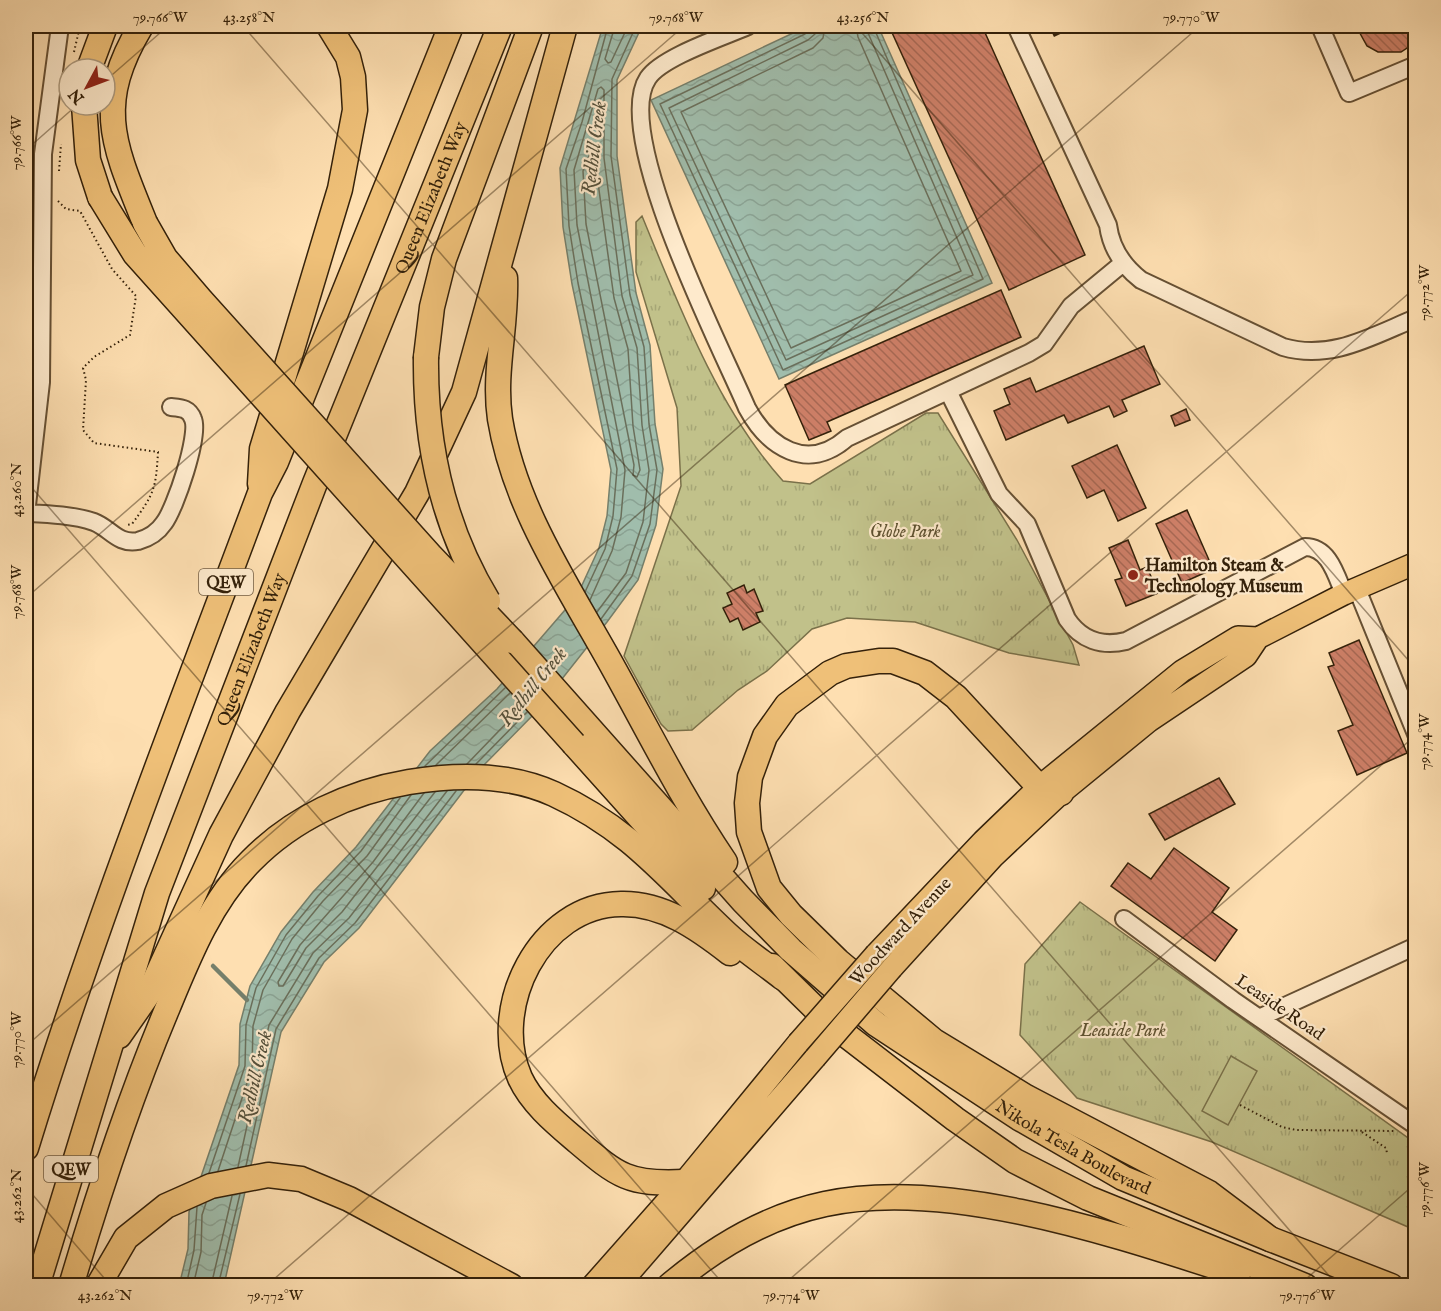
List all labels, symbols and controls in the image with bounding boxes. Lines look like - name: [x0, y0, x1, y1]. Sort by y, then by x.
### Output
- text: 79.766°W: [133, 8, 188, 27]
- text: 43.258°N: [223, 8, 275, 27]
- text: 79.768°W: [649, 8, 704, 27]
- text: 43.256°N: [837, 8, 889, 27]
- text: 79.770°W: [1163, 8, 1220, 27]
- north arrow: [57, 57, 117, 117]
- text: N: [65, 84, 90, 108]
- water label: Redhill Creek: [576, 100, 613, 197]
- text: 79.766°W: [7, 115, 26, 170]
- street label: Queen Elizabeth Way: [391, 119, 473, 278]
- text: 79.772°W: [1415, 264, 1434, 321]
- text: 43.260°N: [7, 463, 26, 517]
- park label: Globe Park: [870, 521, 940, 544]
- place label: Hamilton Steam & Technology Museum: [1144, 555, 1303, 599]
- text: 79.768°W: [7, 564, 26, 619]
- marker: Hamilton Steam & Technology Museum: [1126, 568, 1140, 582]
- road number: QEW: [199, 569, 253, 595]
- street label: Queen Elizabeth Way: [212, 570, 292, 730]
- water label: Redhill Creek: [494, 642, 573, 732]
- text: 79.774°W: [1415, 713, 1434, 770]
- street label: Woodward Avenue: [845, 873, 957, 991]
- street label: Leaside Road: [1230, 970, 1328, 1047]
- text: 79.770°W: [7, 1011, 26, 1068]
- park label: Leaside Park: [1079, 1020, 1166, 1043]
- water label: Redhill Creek: [233, 1028, 278, 1126]
- street label: Nikola Tesla Boulevard: [990, 1096, 1154, 1201]
- road number: QEW: [44, 1156, 98, 1182]
- text: 79.776°W: [1415, 1162, 1434, 1218]
- text: 43.262°N: [7, 1169, 26, 1223]
- text: 43.262°N: [78, 1286, 132, 1305]
- text: 79.772°W: [247, 1286, 304, 1305]
- text: 79.774°W: [763, 1286, 820, 1305]
- text: 79.776°W: [1279, 1286, 1335, 1305]

